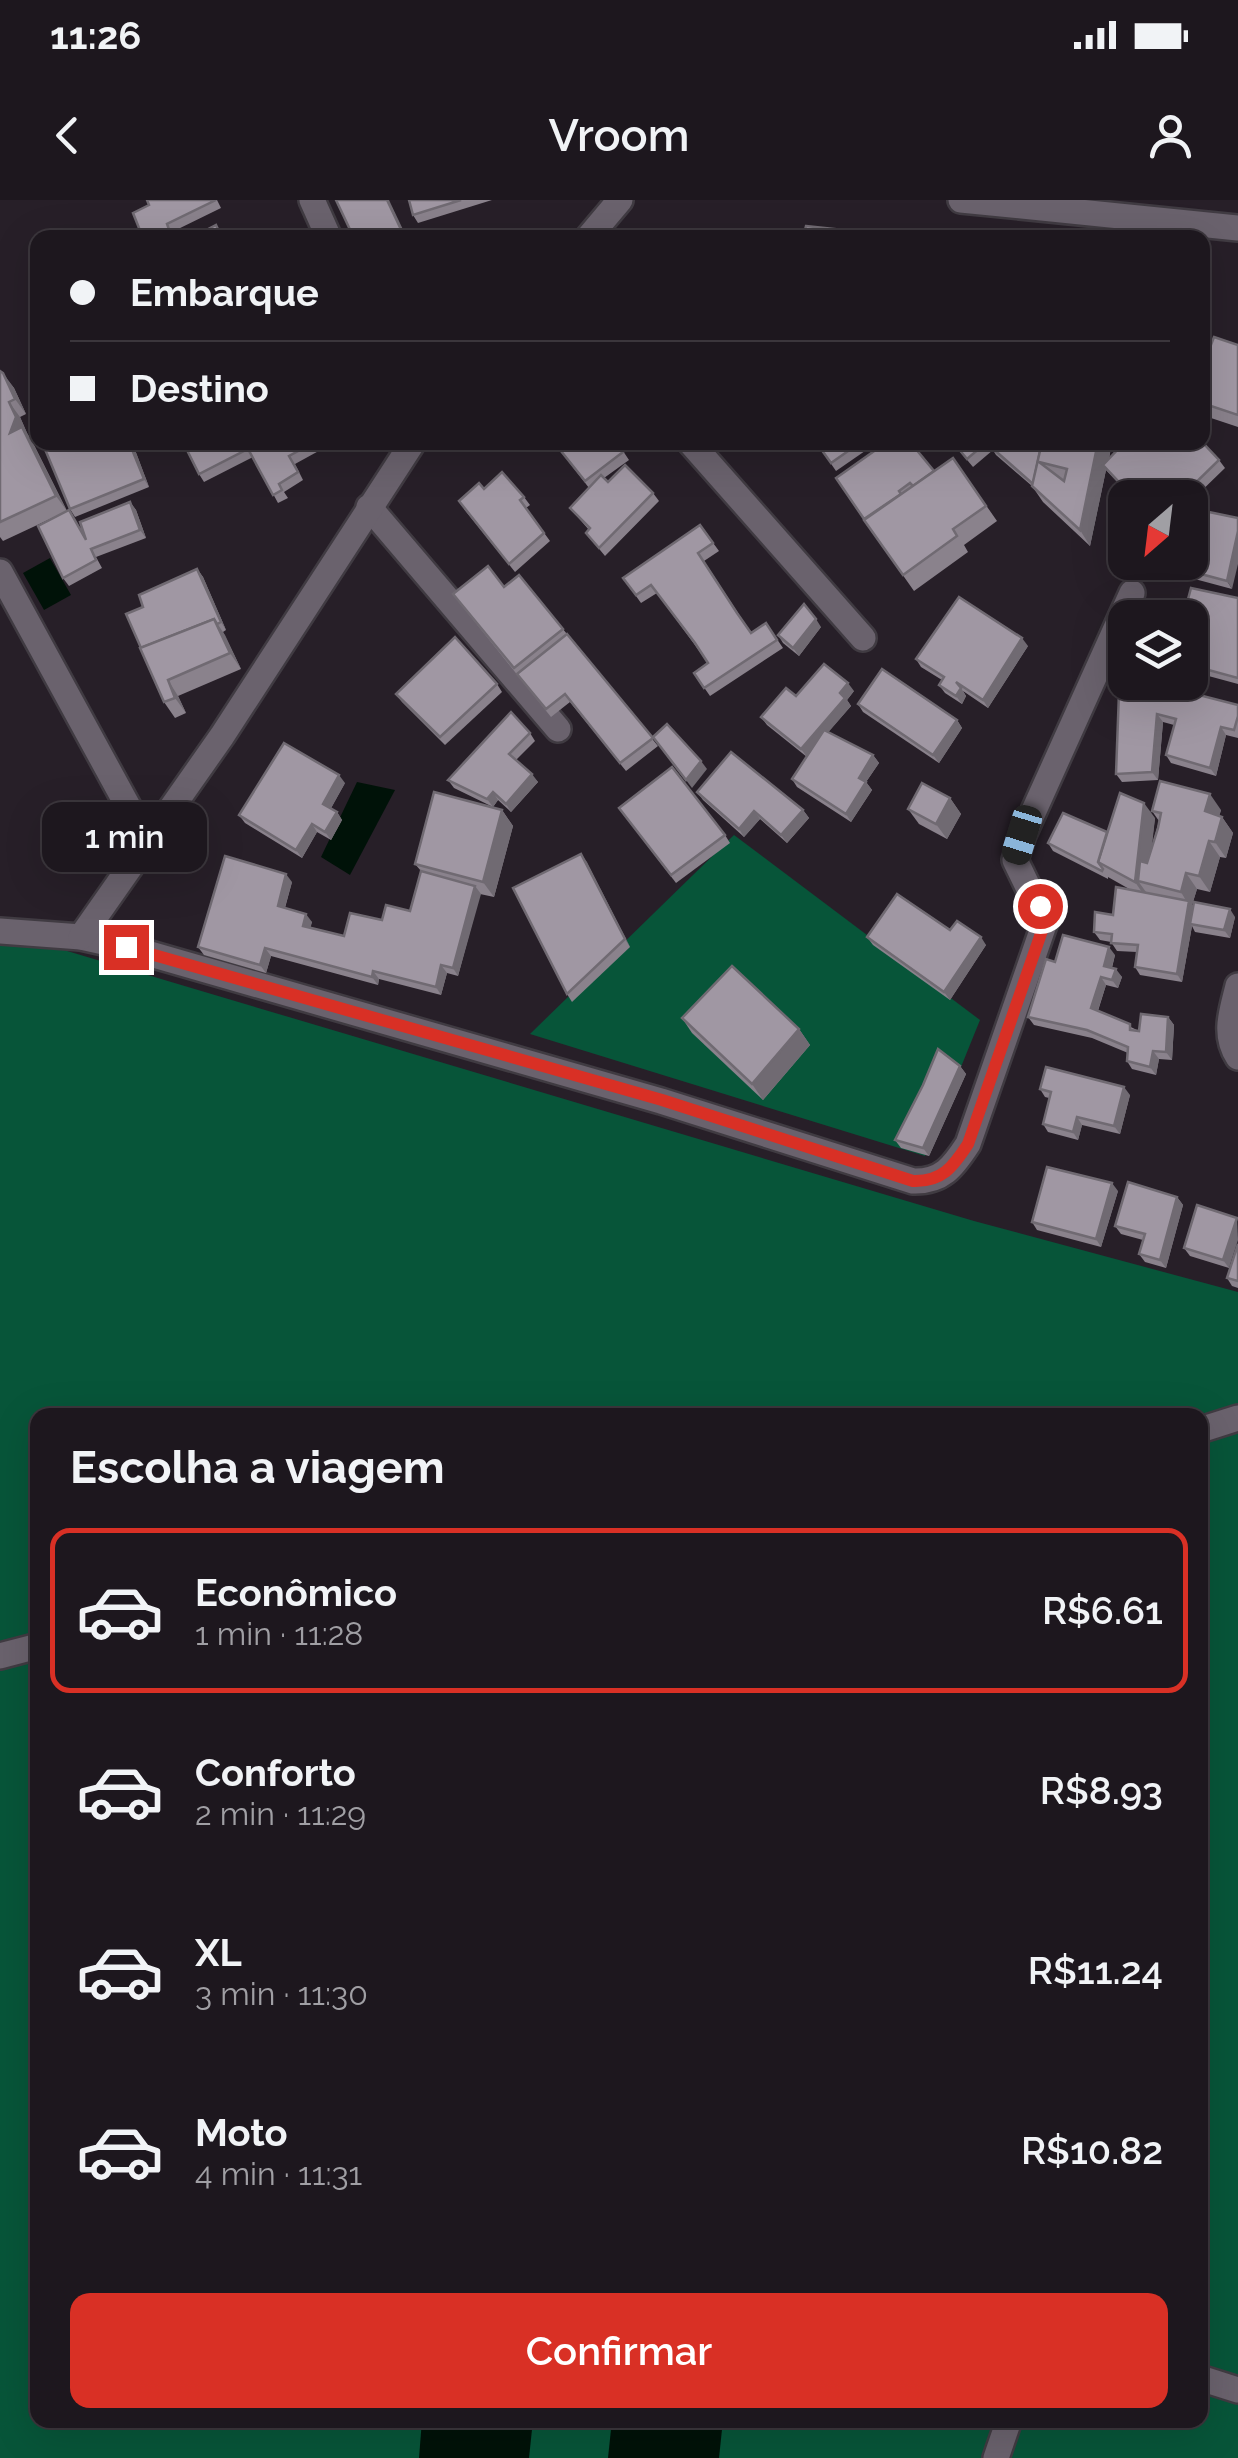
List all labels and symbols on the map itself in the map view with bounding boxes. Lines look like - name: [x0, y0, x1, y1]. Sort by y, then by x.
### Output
- north arrow: [1108, 480, 1208, 580]
- callout: 1 min: [44, 802, 208, 872]
- car: [999, 802, 1045, 868]
- route start: [1018, 884, 1063, 929]
- route end: [104, 925, 149, 970]

